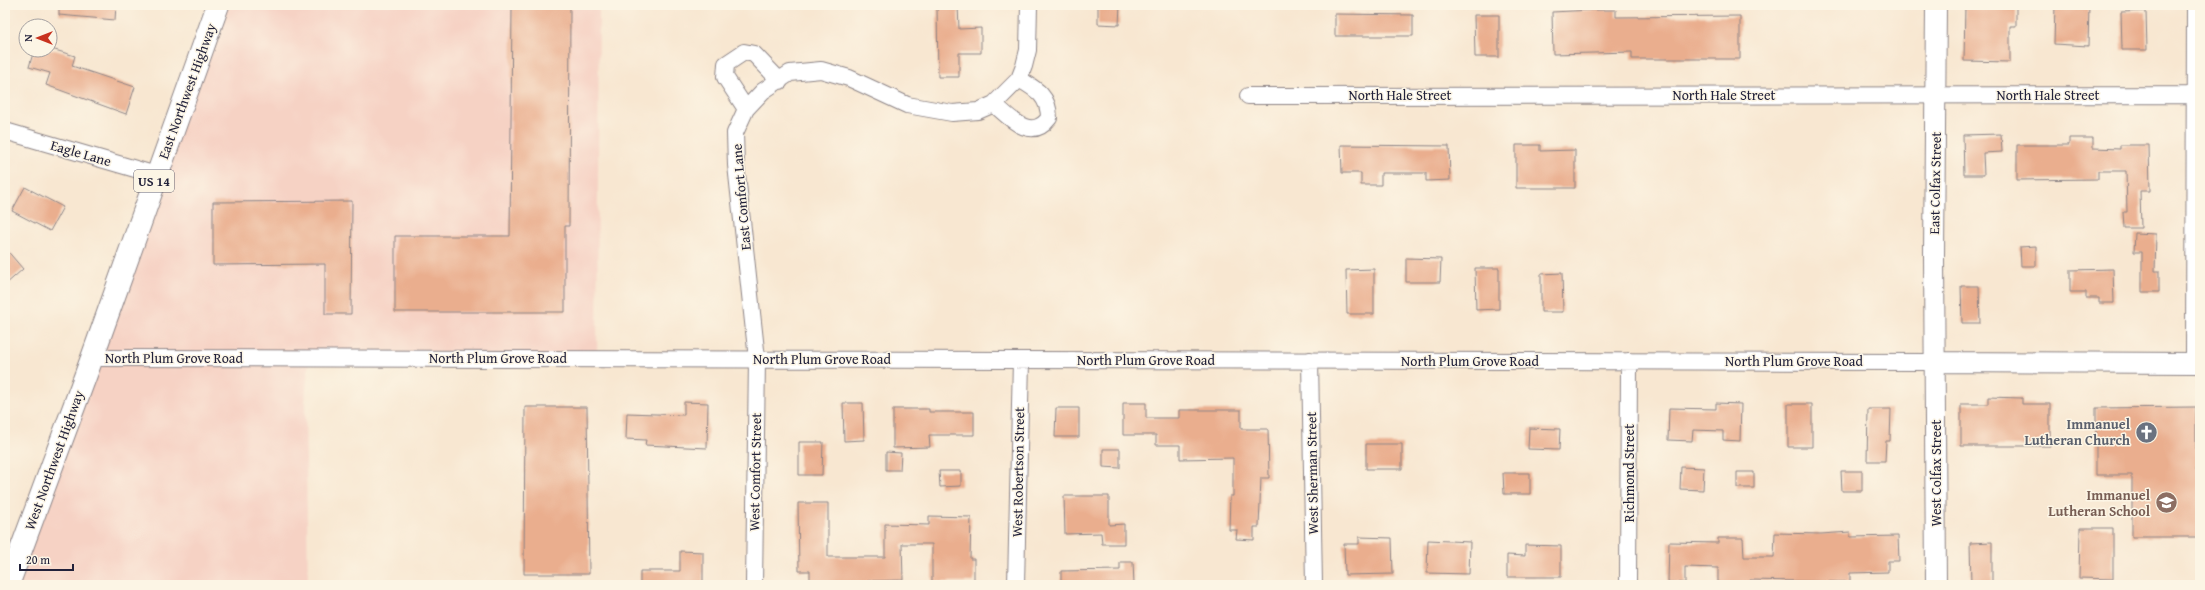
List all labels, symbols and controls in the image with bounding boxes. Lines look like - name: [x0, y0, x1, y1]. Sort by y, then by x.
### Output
- north arrow: [18, 18, 58, 58]
- street label: East Northwest Highway: [153, 20, 221, 162]
- text: N: [20, 34, 36, 42]
- street label: North Hale Street: [1349, 85, 1451, 105]
- street label: North Hale Street: [1673, 85, 1775, 105]
- street label: North Hale Street: [1997, 85, 2099, 105]
- street label: East Colfax Street: [1924, 131, 1946, 235]
- street label: Eagle Lane: [48, 135, 114, 171]
- street label: East Comfort Lane: [726, 143, 756, 251]
- road number: US 14: [134, 170, 174, 192]
- street label: North Plum Grove Road: [105, 348, 243, 368]
- street label: North Plum Grove Road: [429, 348, 567, 368]
- street label: North Plum Grove Road: [753, 349, 891, 369]
- street label: North Plum Grove Road: [1077, 350, 1215, 370]
- street label: North Plum Grove Road: [1401, 351, 1539, 371]
- street label: North Plum Grove Road: [1725, 351, 1863, 371]
- street label: West Northwest Highway: [19, 387, 89, 533]
- street label: West Robertson Street: [1007, 407, 1029, 537]
- street label: West Sherman Street: [1301, 411, 1323, 535]
- street label: West Comfort Street: [744, 413, 766, 531]
- place label: Immanuel Lutheran Church: [2024, 414, 2131, 450]
- street label: West Colfax Street: [1926, 419, 1946, 526]
- church icon: Immanuel Lutheran Church: [2133, 419, 2159, 445]
- street label: Richmond Street: [1619, 424, 1639, 522]
- place label: Immanuel Lutheran School: [2048, 485, 2151, 521]
- school or university icon: Immanuel Lutheran School: [2153, 490, 2179, 516]
- scale bar: [20, 546, 73, 572]
- text: 20 m: [26, 551, 50, 568]

